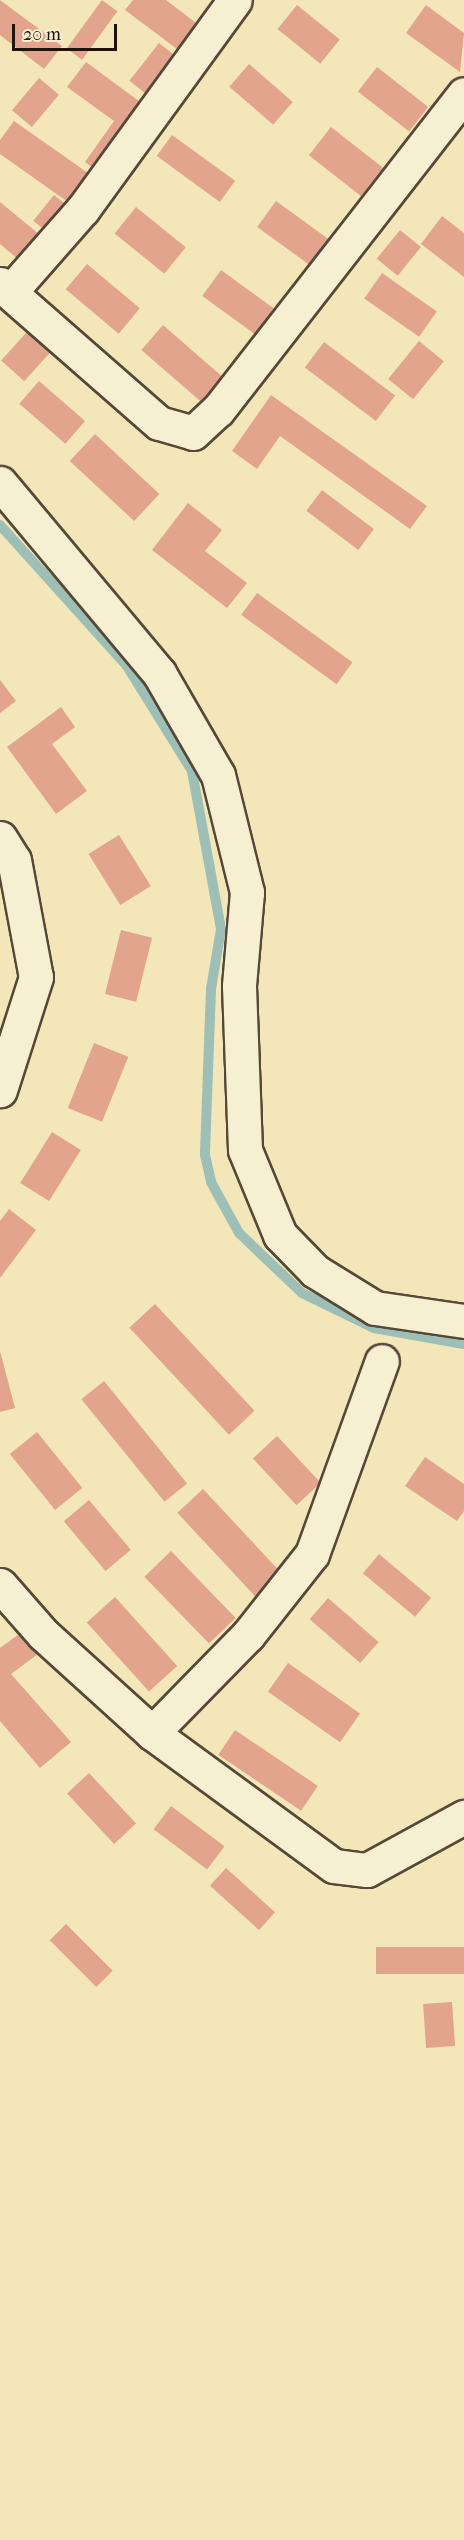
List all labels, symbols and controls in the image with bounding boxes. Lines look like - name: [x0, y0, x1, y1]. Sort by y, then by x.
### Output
- scale bar: [15, 12, 120, 50]
- text: 20 m: [23, 24, 61, 45]

